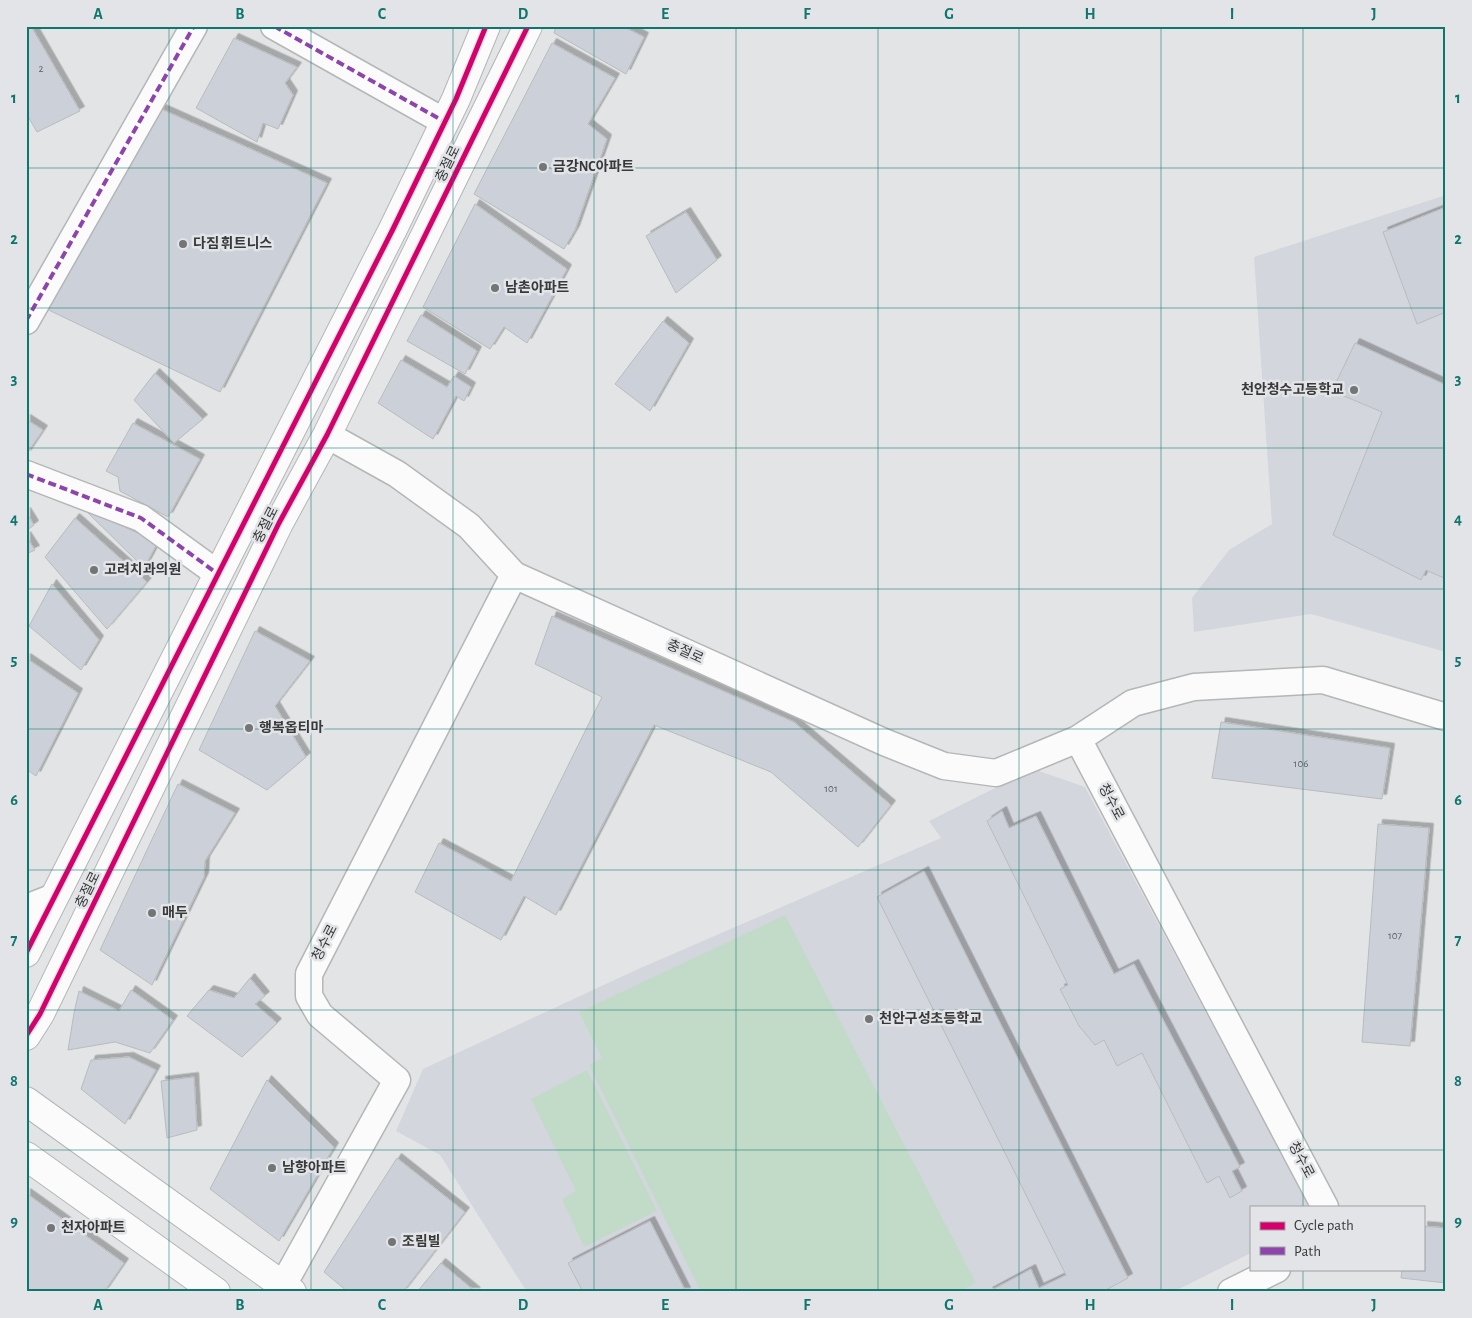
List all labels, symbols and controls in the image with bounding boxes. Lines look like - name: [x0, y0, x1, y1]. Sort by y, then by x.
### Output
- text: A: [93, 6, 103, 22]
- text: B: [235, 6, 245, 22]
- text: C: [378, 6, 387, 22]
- text: D: [518, 6, 529, 22]
- text: E: [661, 6, 669, 22]
- text: F: [803, 6, 811, 22]
- text: G: [944, 6, 954, 22]
- text: H: [1084, 6, 1096, 22]
- text: I: [1230, 6, 1234, 22]
- text: J: [1371, 6, 1377, 22]
- house number: 2: [38, 63, 44, 74]
- text: 1: [11, 90, 17, 106]
- text: 1: [1455, 90, 1461, 106]
- street label: 충절로: [432, 143, 463, 184]
- place label: 금강NC아파트: [553, 159, 634, 174]
- marker: 금강NC아파트: [537, 161, 549, 173]
- text: 2: [10, 231, 18, 247]
- text: 2: [1454, 231, 1462, 247]
- place label: 다짐 휘트니스: [193, 235, 273, 251]
- marker: 다짐 휘트니스: [177, 238, 189, 250]
- place label: 남촌아파트: [505, 280, 570, 295]
- marker: 남촌아파트: [489, 282, 501, 294]
- text: 3: [11, 371, 18, 387]
- text: 3: [1455, 371, 1462, 387]
- place label: 천안청수고등학교: [1241, 381, 1344, 397]
- marker: 천안청수고등학교: [1348, 384, 1360, 396]
- street label: 충절로: [250, 504, 281, 545]
- text: 4: [10, 511, 18, 527]
- text: 4: [1454, 511, 1462, 527]
- place label: 고려치과의원: [104, 562, 181, 577]
- marker: 고려치과의원: [88, 564, 100, 576]
- street label: 충절로: [665, 637, 706, 666]
- text: 5: [11, 652, 18, 668]
- text: 5: [1455, 652, 1462, 668]
- place label: 행복옵티마: [259, 720, 324, 735]
- marker: 행복옵티마: [243, 722, 255, 734]
- house number: 106: [1294, 758, 1308, 769]
- street label: 청수로: [1096, 781, 1127, 822]
- house number: 101: [824, 783, 838, 794]
- text: 6: [10, 792, 18, 808]
- text: 6: [1454, 792, 1462, 808]
- street label: 충절로: [72, 869, 103, 910]
- place label: 매두: [162, 905, 188, 920]
- marker: 매두: [146, 907, 158, 919]
- street label: 청수로: [309, 922, 340, 963]
- house number: 107: [1388, 930, 1402, 941]
- text: 7: [11, 932, 18, 948]
- text: 7: [1455, 932, 1462, 948]
- place label: 천안구성초등학교: [879, 1010, 982, 1026]
- marker: 천안구성초등학교: [863, 1013, 875, 1025]
- text: 8: [10, 1073, 18, 1089]
- text: 8: [1454, 1073, 1462, 1089]
- street label: 청수로: [1286, 1139, 1317, 1180]
- place label: 남향아파트: [282, 1159, 347, 1175]
- marker: 남향아파트: [266, 1162, 278, 1174]
- legend: [1250, 1206, 1424, 1270]
- text: 9: [10, 1213, 18, 1229]
- text: 9: [1454, 1213, 1462, 1229]
- text: Cycle path: [1294, 1218, 1354, 1233]
- place label: 천자아파트: [61, 1219, 126, 1235]
- marker: 천자아파트: [45, 1222, 57, 1234]
- place label: 조림빌: [402, 1234, 441, 1249]
- marker: 조림빌: [386, 1236, 398, 1248]
- text: Path: [1294, 1244, 1321, 1259]
- text: A: [93, 1297, 103, 1313]
- text: B: [235, 1297, 245, 1313]
- text: C: [378, 1297, 387, 1313]
- text: D: [518, 1297, 529, 1313]
- text: E: [661, 1297, 669, 1313]
- text: F: [803, 1297, 811, 1313]
- text: G: [944, 1297, 954, 1313]
- text: H: [1084, 1297, 1096, 1313]
- text: I: [1230, 1297, 1234, 1313]
- text: J: [1371, 1297, 1377, 1313]

